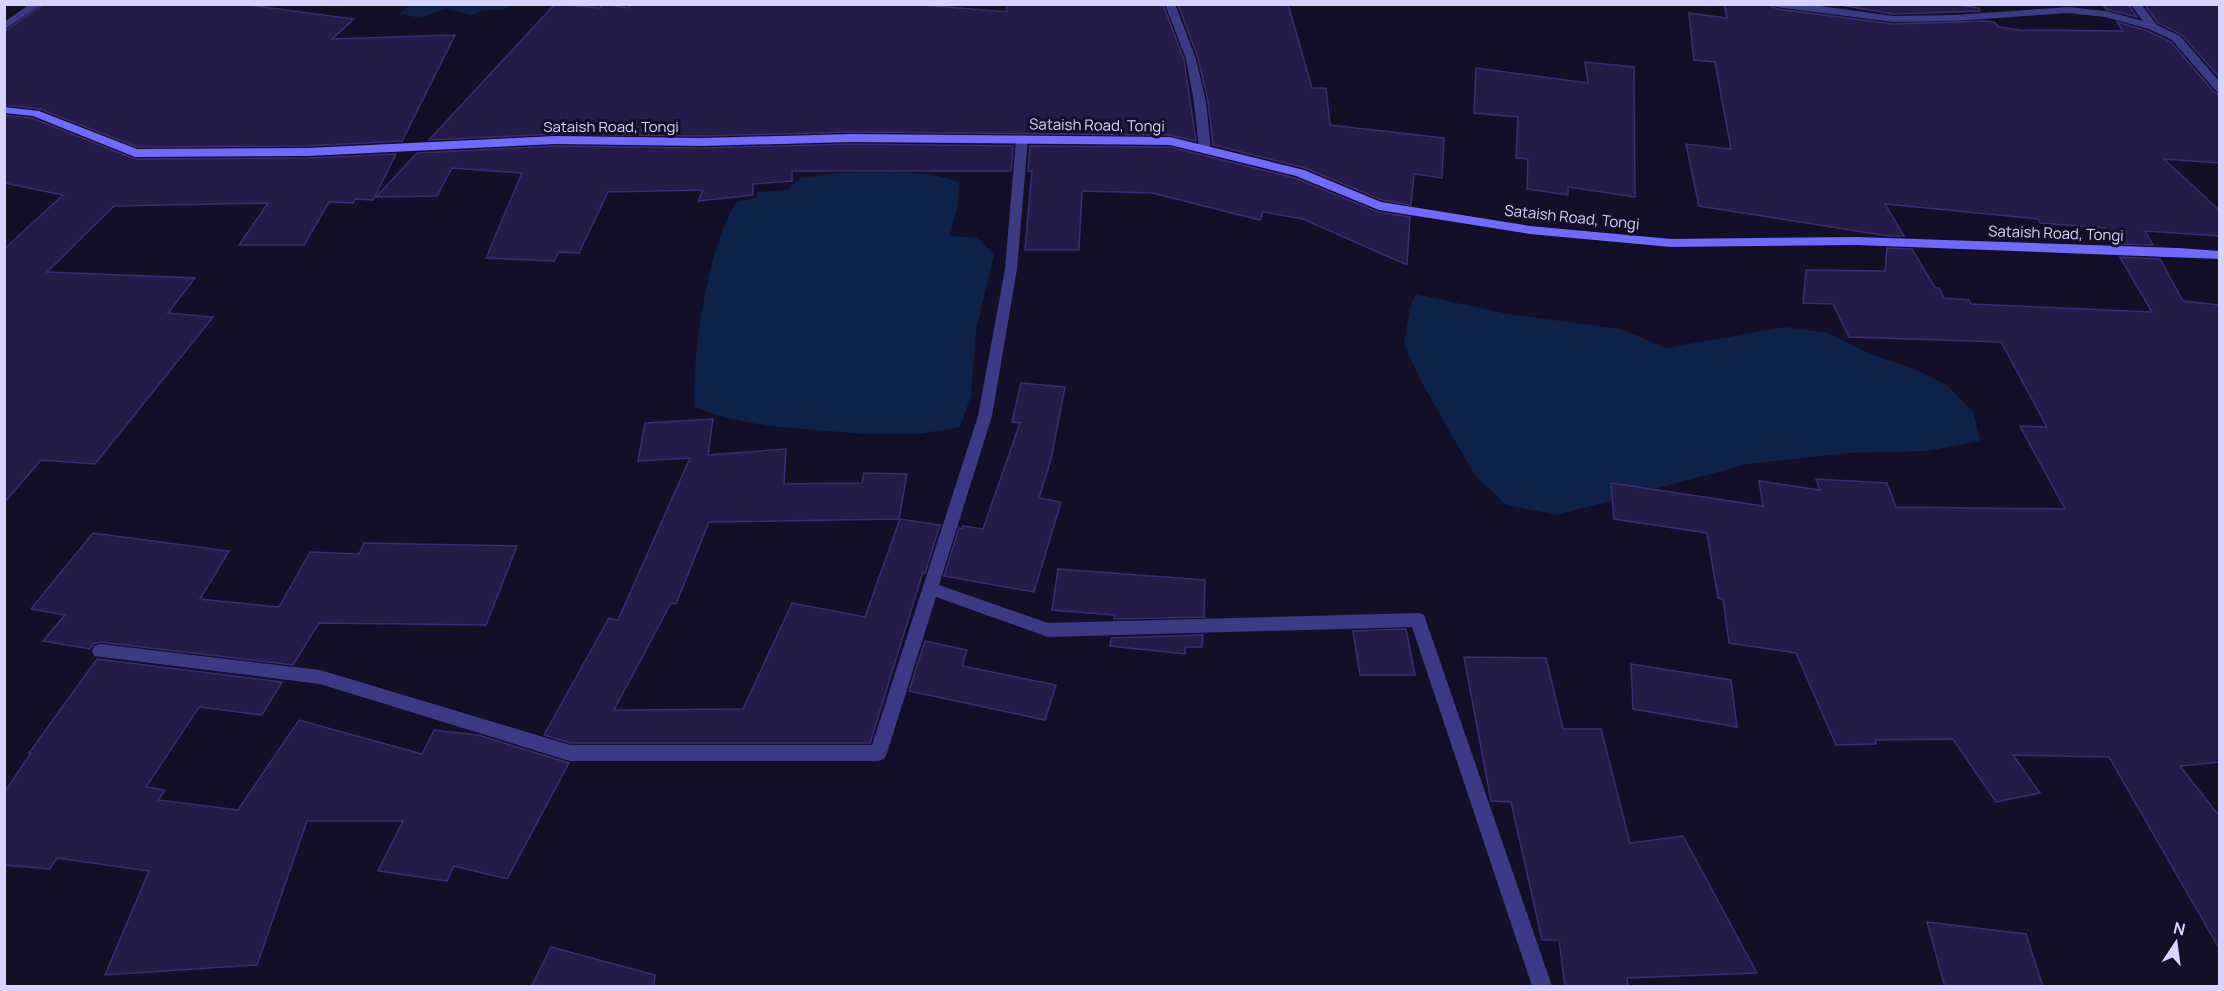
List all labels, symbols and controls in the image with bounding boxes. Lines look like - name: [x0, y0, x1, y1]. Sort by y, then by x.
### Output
- street label: Sataish Road, Tongi: [1029, 113, 1165, 137]
- street label: Sataish Road, Tongi: [543, 116, 679, 137]
- street label: Sataish Road, Tongi: [1503, 199, 1641, 235]
- street label: Sataish Road, Tongi: [1988, 220, 2124, 246]
- north arrow: [2146, 913, 2206, 973]
- text: N: [2171, 916, 2187, 940]

